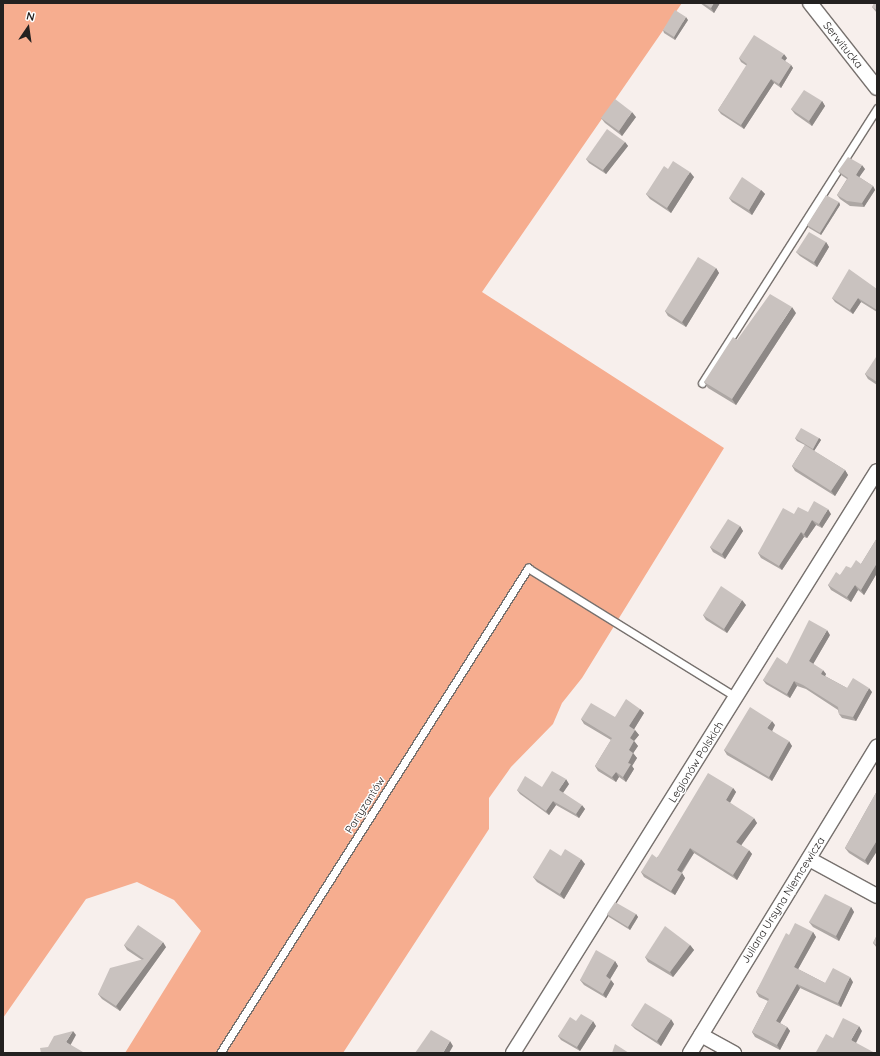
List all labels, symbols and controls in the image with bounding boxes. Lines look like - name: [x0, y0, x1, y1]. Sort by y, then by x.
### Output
- north arrow: [8, 8, 48, 48]
- text: N: [25, 9, 36, 24]
- street label: Serwitucka: [820, 19, 866, 71]
- street label: Legionów Polskich: [666, 719, 726, 805]
- street label: Partyzantów: [342, 774, 388, 836]
- street label: Juliana Ursyna Niemcewicza: [739, 834, 827, 966]

